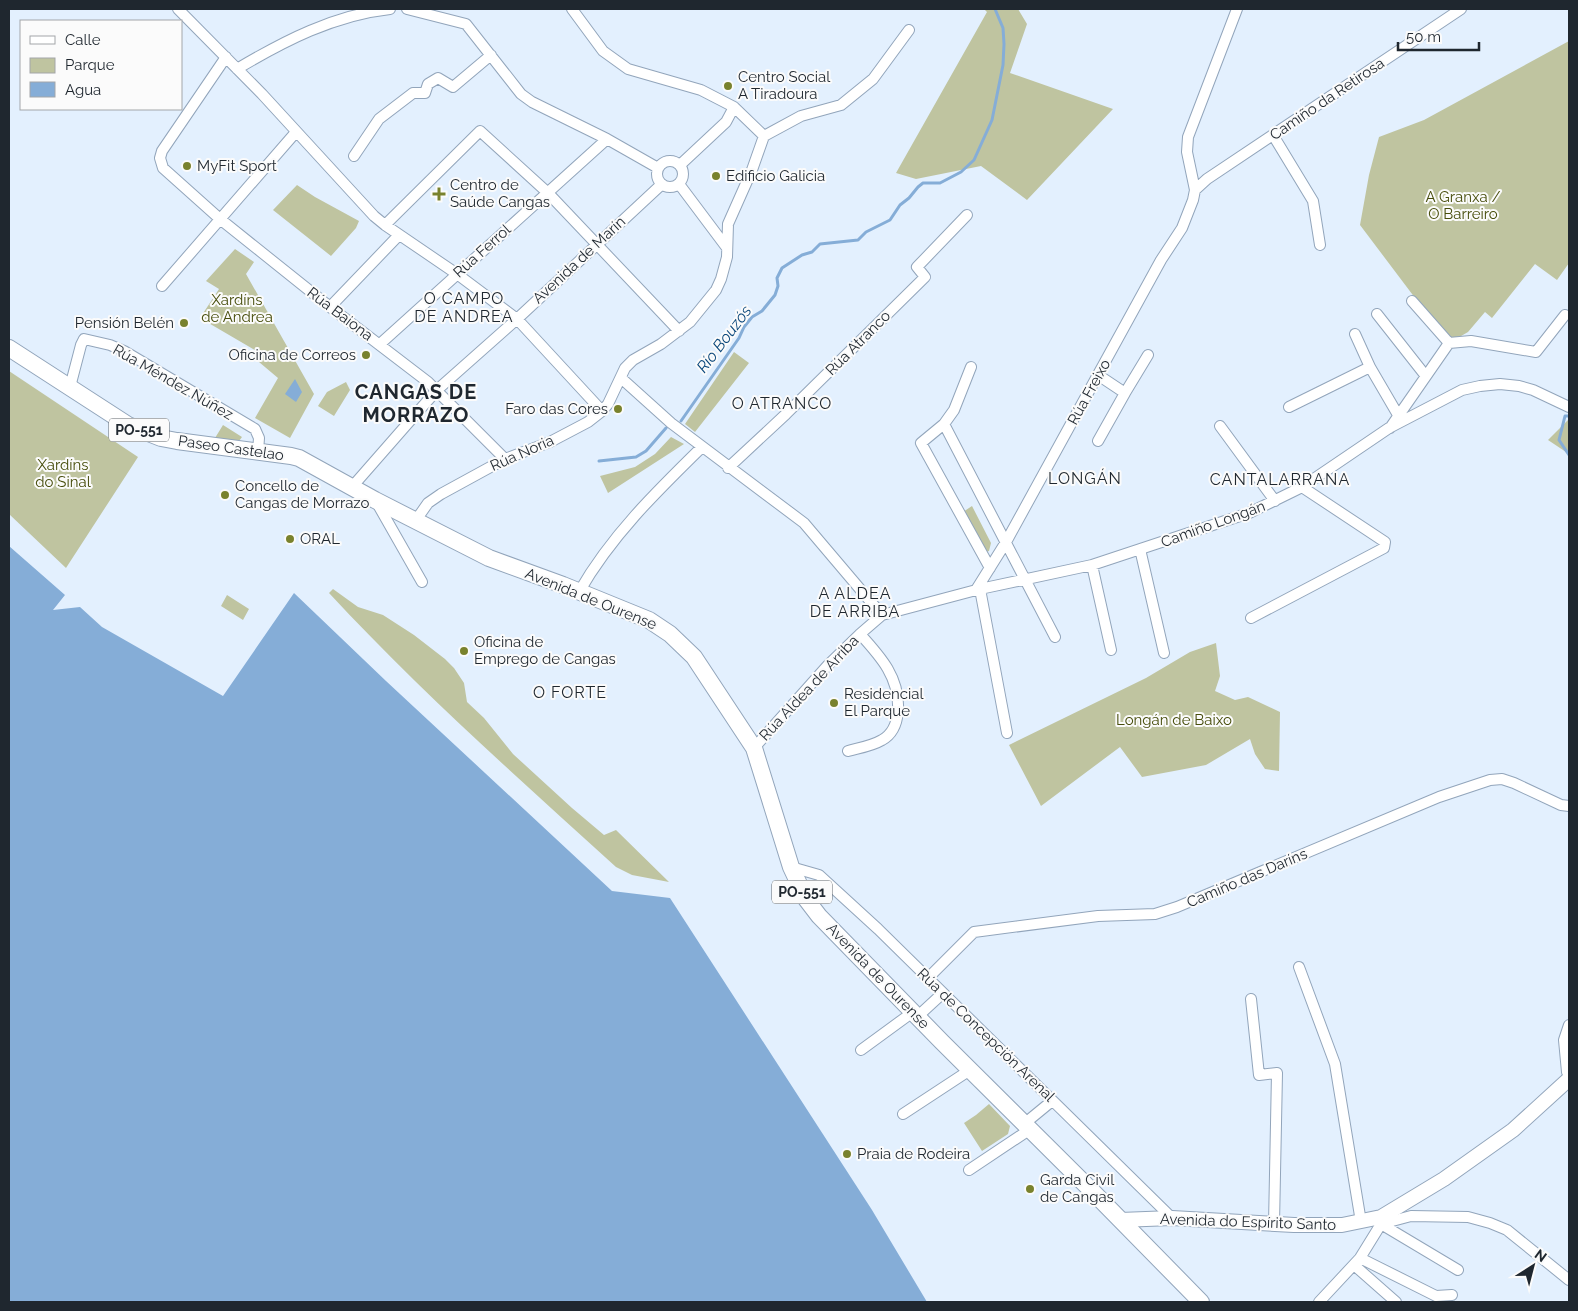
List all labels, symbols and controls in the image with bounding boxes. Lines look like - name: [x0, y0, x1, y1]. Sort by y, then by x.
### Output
- legend: [20, 20, 182, 110]
- scale bar: [1398, 20, 1479, 52]
- text: 50 m: [1406, 28, 1441, 46]
- text: Calle: [65, 31, 101, 49]
- street label: Camiño da Retirosa: [1266, 54, 1388, 144]
- text: Parque: [65, 56, 115, 74]
- place label: Centro Social A Tiradoura: [738, 68, 831, 103]
- marker: Centro Social A Tiradoura: [722, 80, 734, 92]
- text: Agua: [65, 81, 101, 99]
- place label: MyFit Sport: [197, 157, 277, 175]
- marker: MyFit Sport: [181, 160, 193, 172]
- place label: Edificio Galicia: [726, 167, 825, 185]
- marker: Edificio Galicia: [710, 170, 722, 182]
- place label: Centro de Saúde Cangas: [450, 176, 550, 211]
- marker: Centro de Saúde Cangas: [432, 187, 446, 201]
- park label: A Granxa / O Barreiro: [1426, 188, 1500, 223]
- street label: Avenida de Marín: [529, 212, 629, 308]
- street label: Rúa Ferrol: [450, 220, 515, 281]
- street label: Rúa Baiona: [303, 283, 377, 345]
- district label: O CAMPO DE ANDREA: [414, 289, 514, 326]
- park label: Xardíns de Andrea: [201, 291, 273, 326]
- water label: Río Bouzós: [693, 301, 756, 376]
- street label: Rúa Atranco: [822, 307, 894, 379]
- place label: Pensión Belén: [75, 314, 174, 332]
- marker: Pensión Belén: [178, 317, 190, 329]
- street label: Rúa Méndez Núñez: [110, 340, 236, 424]
- place label: Oficina de Correos: [228, 346, 356, 364]
- marker: Oficina de Correos: [360, 349, 372, 361]
- street label: Rúa Freixo: [1064, 356, 1114, 428]
- district label: CANGAS DE MORRAZO: [355, 380, 477, 427]
- district label: O ATRANCO: [732, 394, 832, 413]
- place label: Faro das Cores: [505, 400, 608, 418]
- marker: Faro das Cores: [612, 403, 624, 415]
- road number: PO-551: [109, 418, 169, 442]
- street label: Rúa Noria: [487, 431, 557, 475]
- street label: Paseo Castelao: [177, 432, 285, 464]
- park label: Xardíns do Sinal: [35, 456, 92, 491]
- district label: LONGÁN: [1048, 468, 1122, 488]
- district label: CANTALARRANA: [1210, 470, 1350, 489]
- place label: Concello de Cangas de Morrazo: [235, 477, 370, 512]
- marker: Concello de Cangas de Morrazo: [219, 489, 231, 501]
- street label: Camiño Longán: [1158, 497, 1268, 551]
- place label: ORAL: [300, 530, 340, 548]
- marker: ORAL: [284, 533, 296, 545]
- street label: Avenida de Ourense: [523, 564, 660, 634]
- district label: A ALDEA DE ARRIBA: [810, 584, 900, 621]
- street label: Rúa Aldea de Arriba: [756, 632, 862, 744]
- place label: Oficina de Emprego de Cangas: [474, 633, 616, 668]
- marker: Oficina de Emprego de Cangas: [458, 645, 470, 657]
- district label: O FORTE: [533, 683, 607, 702]
- place label: Residencial El Parque: [844, 685, 924, 720]
- marker: Residencial El Parque: [828, 697, 840, 709]
- park label: Longán de Baixo: [1116, 711, 1232, 729]
- street label: Camiño das Daríns: [1184, 845, 1310, 911]
- road number: PO-551: [772, 880, 832, 904]
- street label: Avenida de Ourense: [823, 919, 933, 1033]
- street label: Rúa de Concepción Arenal: [913, 965, 1059, 1106]
- place label: Praia de Rodeira: [857, 1145, 970, 1163]
- marker: Praia de Rodeira: [841, 1148, 853, 1160]
- place label: Garda Civil de Cangas: [1040, 1171, 1115, 1206]
- marker: Garda Civil de Cangas: [1024, 1183, 1036, 1195]
- street label: Avenida do Espírito Santo: [1160, 1210, 1337, 1234]
- north arrow: [1508, 1241, 1558, 1291]
- text: N: [1532, 1246, 1550, 1265]

